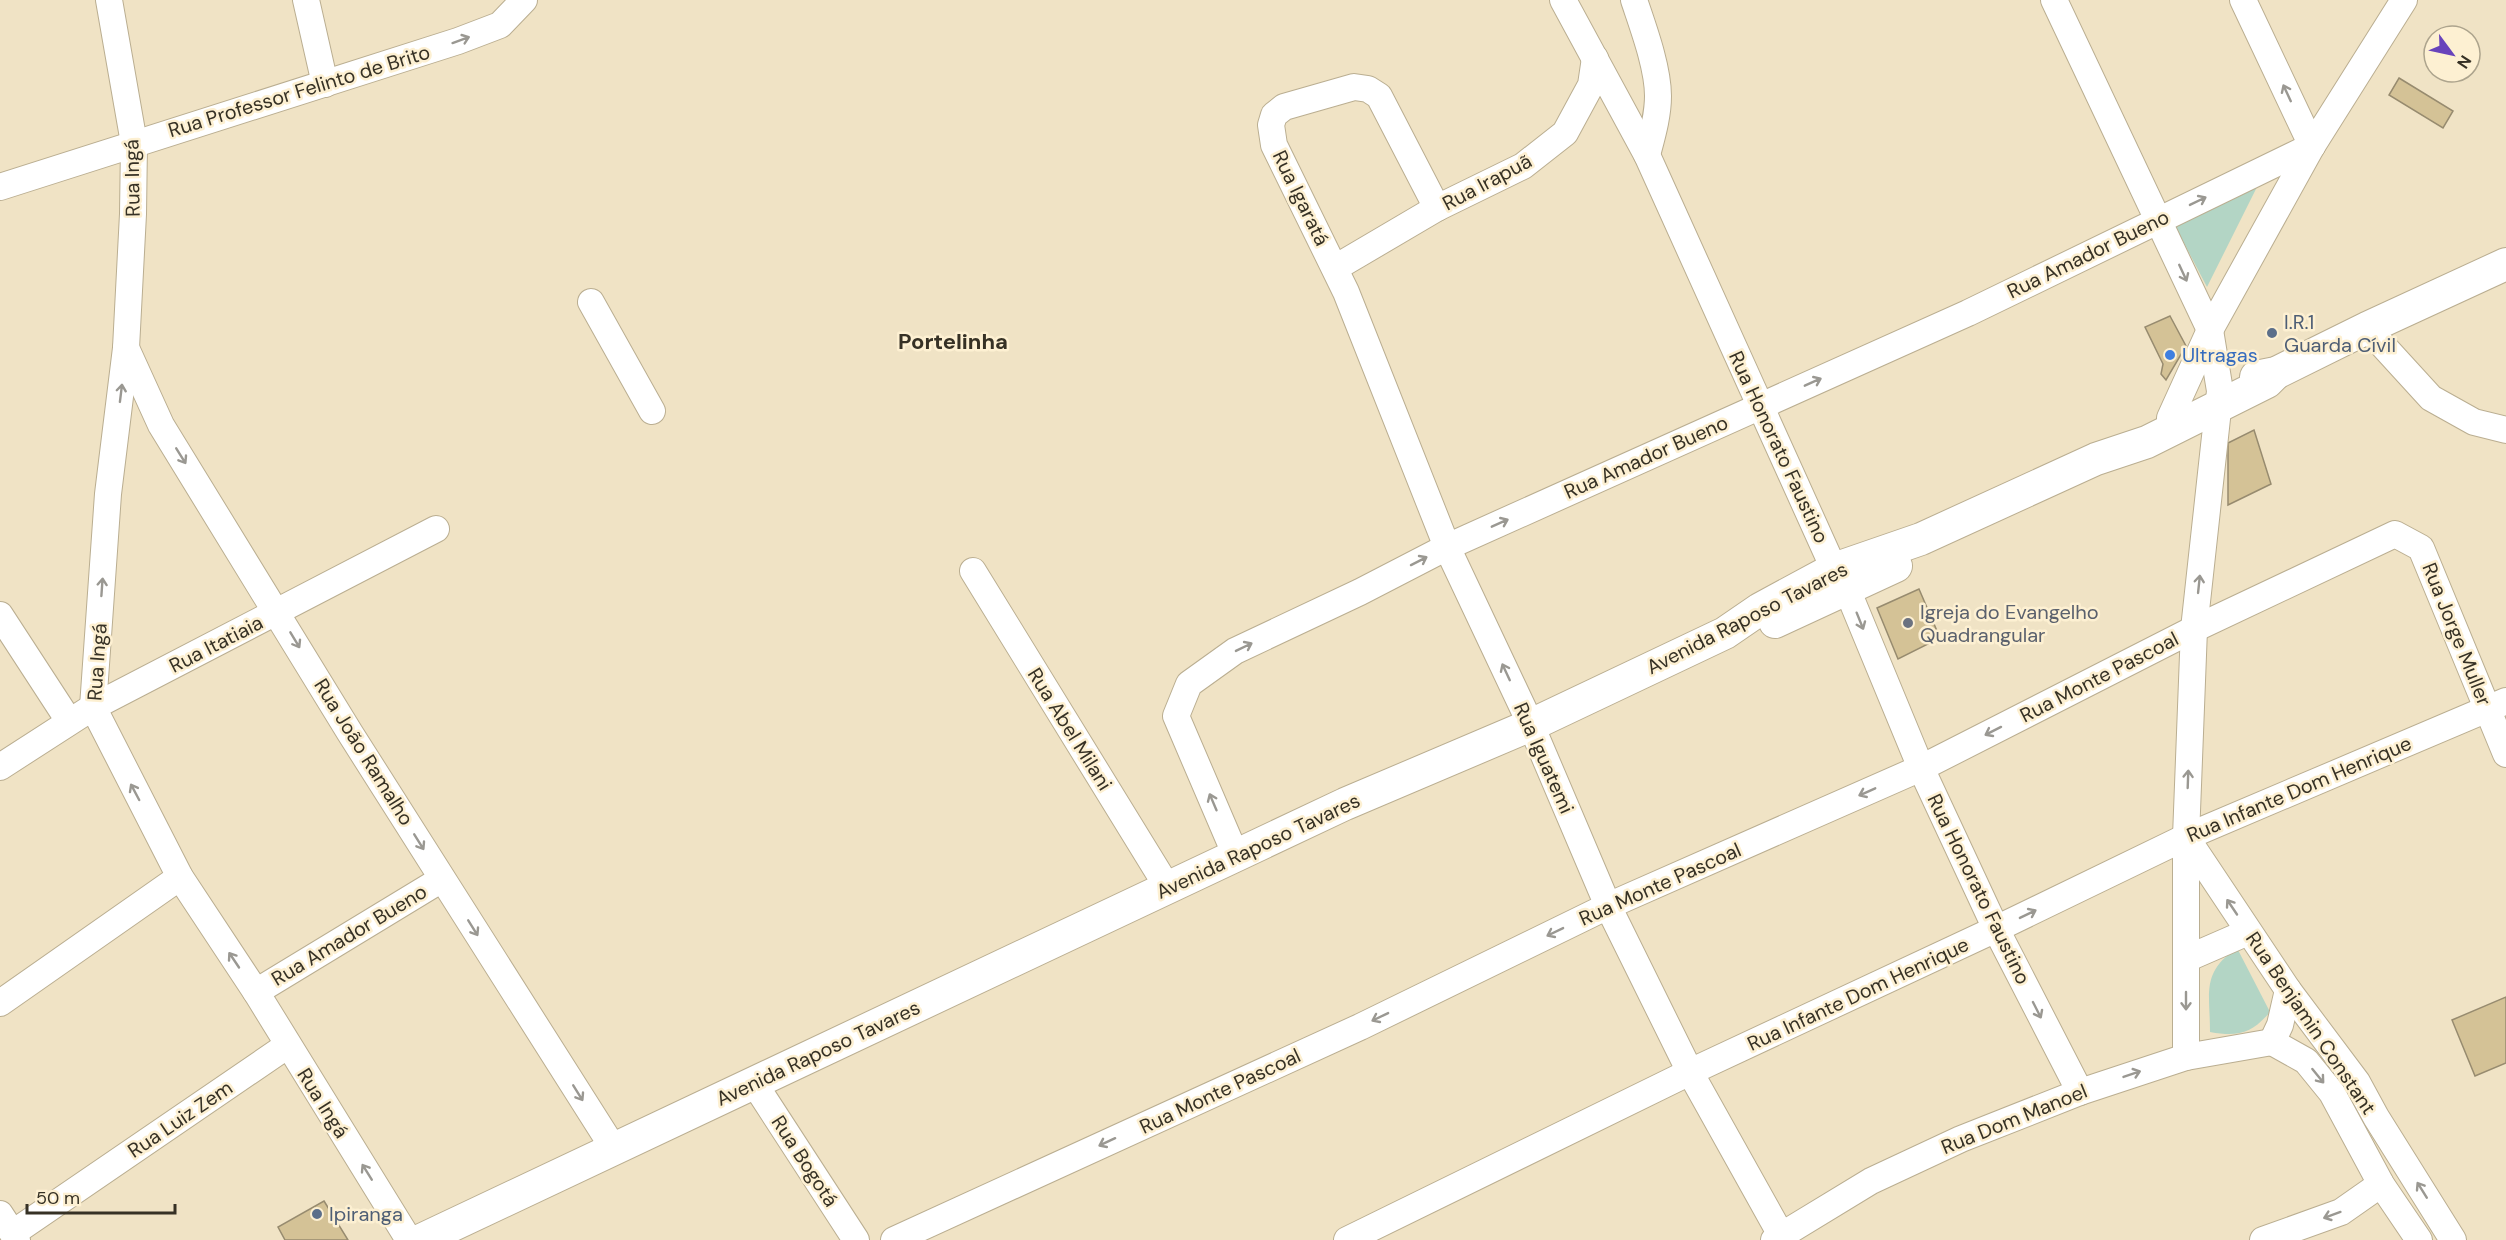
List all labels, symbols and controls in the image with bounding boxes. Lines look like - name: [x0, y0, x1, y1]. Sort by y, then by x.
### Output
- north arrow: [2422, 24, 2482, 84]
- one-way arrow: [451, 33, 469, 44]
- street label: Rua Professor Felinto de Brito: [165, 39, 433, 143]
- text: N: [2452, 51, 2476, 73]
- one-way arrow: [2280, 85, 2292, 103]
- street label: Rua Ingá: [118, 139, 146, 217]
- street label: Rua Igaratá: [1267, 146, 1335, 250]
- street label: Rua Irapuã: [1438, 148, 1536, 216]
- one-way arrow: [2189, 194, 2207, 206]
- street label: Rua Amador Bueno: [2003, 204, 2173, 304]
- one-way arrow: [2178, 263, 2190, 281]
- place label: I.R.1 Guarda Cívil: [2284, 309, 2396, 358]
- marker: I.R.1 Guarda Cívil: [2265, 326, 2279, 340]
- district label: Portelinha: [898, 327, 1008, 356]
- place label: Ultragas: [2182, 342, 2258, 368]
- street label: Rua Honorato Faustino: [1723, 347, 1835, 547]
- marker: Ultragas: [2163, 348, 2177, 362]
- one-way arrow: [1803, 376, 1821, 388]
- one-way arrow: [115, 383, 126, 403]
- street label: Rua Amador Bueno: [1560, 409, 1732, 505]
- one-way arrow: [175, 447, 187, 464]
- one-way arrow: [1491, 517, 1509, 528]
- one-way arrow: [1410, 555, 1427, 567]
- street label: Avenida Raposo Tavares: [1642, 556, 1852, 680]
- street label: Rua Jorge Muller: [2416, 559, 2498, 709]
- one-way arrow: [2194, 575, 2205, 595]
- one-way arrow: [97, 577, 108, 597]
- place label: Igreja do Evangelho Quadrangular: [1920, 599, 2099, 648]
- street label: Rua Itatiaia: [165, 609, 267, 679]
- one-way arrow: [1855, 611, 1866, 630]
- marker: Igreja do Evangelho Quadrangular: [1901, 616, 1915, 630]
- street label: Rua Ingá: [81, 622, 113, 702]
- street label: Rua Monte Pascoal: [2015, 626, 2183, 728]
- one-way arrow: [289, 631, 301, 648]
- one-way arrow: [1234, 640, 1252, 652]
- street label: Rua Abel Milani: [1022, 663, 1118, 795]
- one-way arrow: [1499, 663, 1511, 681]
- street label: Rua João Ramalho: [308, 674, 420, 830]
- street label: Rua Iguatemi: [1508, 698, 1580, 818]
- one-way arrow: [1984, 726, 2002, 738]
- street label: Rua Infante Dom Henrique: [2183, 730, 2415, 848]
- one-way arrow: [2183, 769, 2194, 789]
- one-way arrow: [129, 784, 140, 802]
- one-way arrow: [1859, 786, 1877, 798]
- street label: Avenida Raposo Tavares: [1152, 787, 1364, 905]
- street label: Rua Honorato Faustino: [1921, 789, 2037, 989]
- one-way arrow: [1207, 794, 1218, 812]
- one-way arrow: [413, 833, 425, 850]
- street label: Rua Monte Pascoal: [1575, 837, 1745, 931]
- street label: Rua Amador Bueno: [266, 878, 432, 992]
- one-way arrow: [2226, 899, 2238, 915]
- one-way arrow: [2019, 907, 2037, 919]
- one-way arrow: [468, 919, 480, 936]
- one-way arrow: [1547, 926, 1565, 938]
- street label: Rua Benjamin Constant: [2240, 927, 2382, 1119]
- street label: Rua Infante Dom Henrique: [1743, 931, 1973, 1057]
- one-way arrow: [228, 952, 240, 969]
- one-way arrow: [2180, 990, 2192, 1010]
- street label: Avenida Raposo Tavares: [712, 994, 924, 1112]
- one-way arrow: [2032, 1000, 2043, 1018]
- one-way arrow: [1371, 1012, 1389, 1023]
- street label: Rua Monte Pascoal: [1135, 1042, 1305, 1140]
- street label: Rua Ingá: [291, 1063, 355, 1143]
- one-way arrow: [2122, 1067, 2141, 1078]
- one-way arrow: [2312, 1068, 2325, 1084]
- street label: Rua Luiz Zem: [123, 1074, 237, 1164]
- street label: Rua Dom Manoel: [1937, 1078, 2091, 1160]
- one-way arrow: [572, 1084, 584, 1101]
- street label: Rua Bogotá: [766, 1110, 844, 1212]
- one-way arrow: [1099, 1137, 1117, 1149]
- one-way arrow: [360, 1164, 373, 1181]
- scale bar: [27, 1177, 176, 1215]
- one-way arrow: [2416, 1183, 2428, 1199]
- text: 50 m: [36, 1186, 80, 1210]
- place label: Ipiranga: [329, 1201, 403, 1227]
- marker: Ipiranga: [310, 1207, 324, 1221]
- one-way arrow: [2323, 1211, 2342, 1222]

